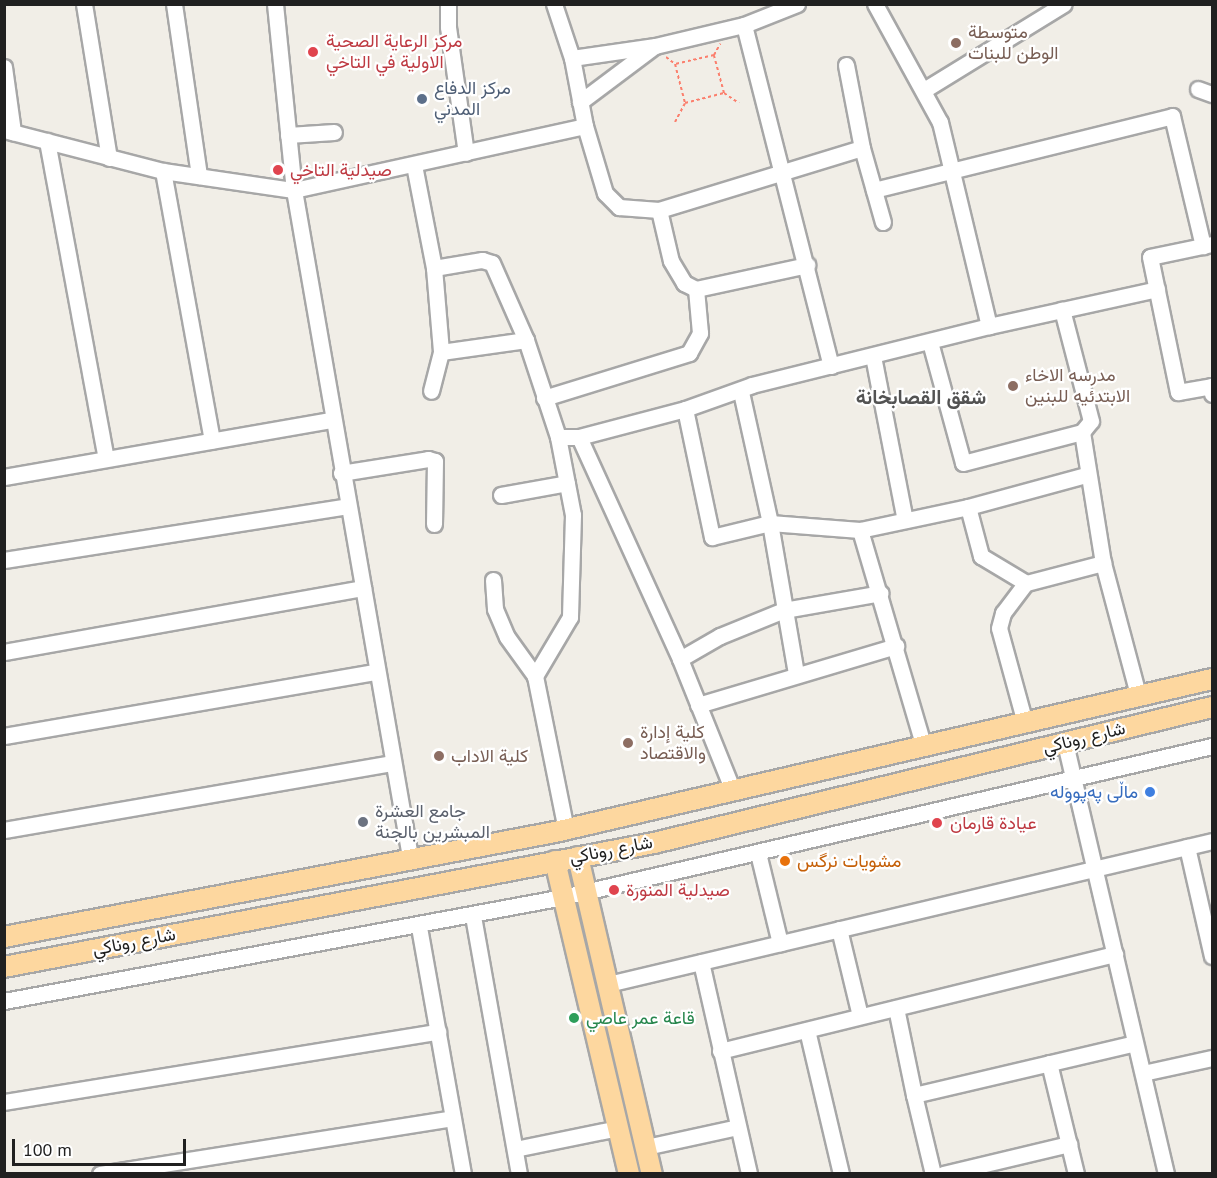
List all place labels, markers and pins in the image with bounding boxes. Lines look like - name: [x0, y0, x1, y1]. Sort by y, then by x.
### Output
- place label: متوسطة الوطن للبنات: [968, 22, 1059, 64]
- place label: مركز الرعاية الصحية الاولية في التاخي: [326, 31, 462, 74]
- marker: متوسطة الوطن للبنات: [949, 36, 963, 50]
- marker: مركز الرعاية الصحية الاولية في التاخي: [304, 43, 322, 61]
- place label: مركز الدفاع المدني: [434, 78, 511, 121]
- marker: مركز الدفاع المدني: [415, 92, 429, 106]
- place label: صيدلية التاخي: [290, 159, 392, 181]
- marker: صيدلية التاخي: [271, 163, 285, 177]
- place label: مدرسه الاخاء الابتدئيه للبنين: [1025, 365, 1130, 407]
- marker: مدرسه الاخاء الابتدئيه للبنين: [1006, 379, 1020, 393]
- place label: كلية إدارة والاقتصاد: [640, 722, 706, 764]
- marker: كلية إدارة والاقتصاد: [621, 736, 635, 750]
- place label: كلية الاداب: [451, 745, 528, 767]
- marker: كلية الاداب: [432, 749, 446, 763]
- place label: ماڵی پەپوولە: [1050, 781, 1138, 803]
- marker: ماڵی پەپوولە: [1143, 785, 1157, 799]
- place label: جامع العشرة المبشرين بالجنة: [375, 801, 490, 844]
- place label: عيادة قارمان: [950, 812, 1037, 834]
- marker: عيادة قارمان: [928, 814, 946, 832]
- marker: جامع العشرة المبشرين بالجنة: [356, 815, 370, 829]
- place label: مشويات نرگس: [797, 850, 901, 872]
- marker: مشويات نرگس: [778, 854, 792, 868]
- place label: صيدلية المنورة: [626, 879, 730, 901]
- marker: صيدلية المنورة: [607, 883, 621, 897]
- place label: قاعة عمر عاصي: [586, 1007, 695, 1029]
- marker: قاعة عمر عاصي: [567, 1011, 581, 1025]

